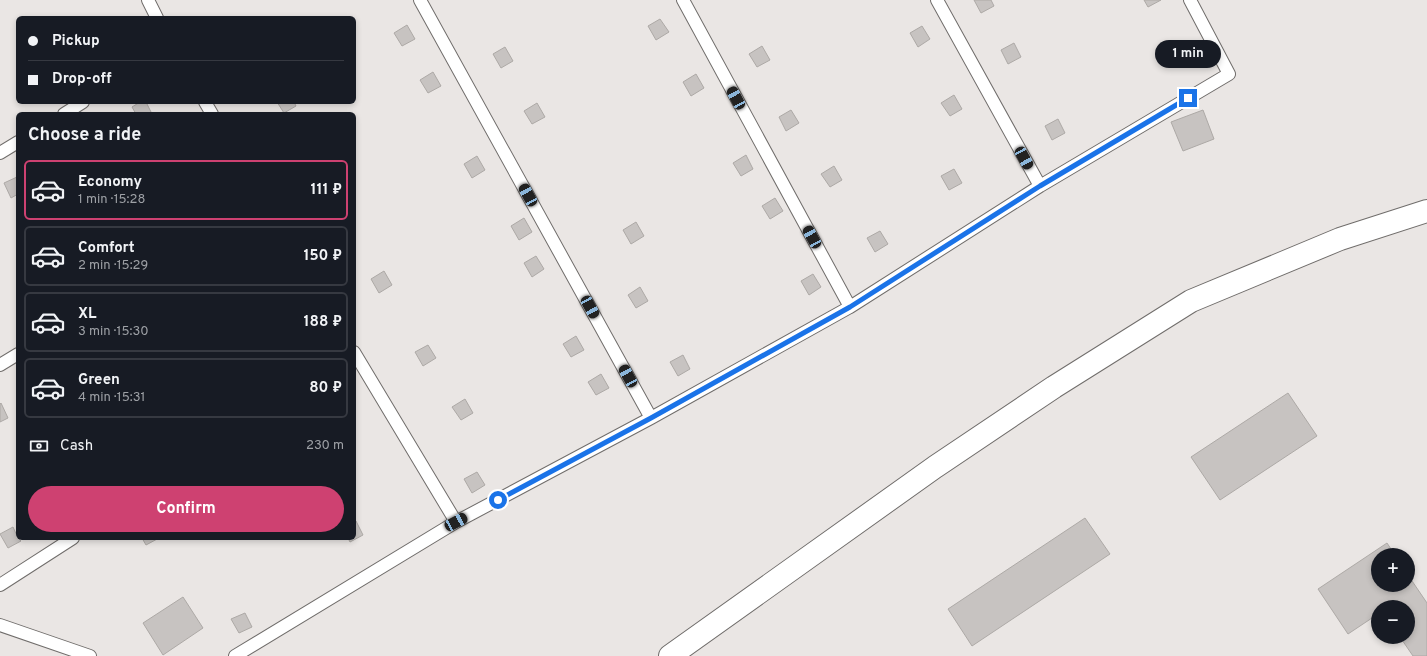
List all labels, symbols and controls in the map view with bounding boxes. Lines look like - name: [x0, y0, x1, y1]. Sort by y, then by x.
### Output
- text: Pickup: [52, 32, 100, 51]
- callout: 1 min: [1155, 40, 1221, 68]
- text: 1 min: [1172, 46, 1204, 62]
- text: Drop-off: [52, 70, 112, 89]
- car: [725, 85, 747, 111]
- route end: [1179, 89, 1197, 107]
- text: Choose a ride: [28, 124, 141, 147]
- car: [1013, 145, 1035, 171]
- icon: car: [30, 172, 66, 208]
- text: Economy: [78, 173, 142, 192]
- text: 111 ₽: [310, 181, 342, 200]
- car: [517, 182, 539, 208]
- text: 1 min · 15:28: [78, 192, 145, 208]
- car: [801, 224, 823, 250]
- icon: car: [30, 238, 66, 274]
- text: Comfort: [78, 239, 135, 258]
- text: 150 ₽: [303, 247, 342, 266]
- text: 2 min · 15:29: [78, 258, 148, 274]
- car: [579, 294, 601, 320]
- icon: car: [30, 304, 66, 340]
- text: XL: [78, 305, 96, 324]
- text: 188 ₽: [304, 313, 342, 332]
- text: 3 min · 15:30: [78, 324, 149, 340]
- car: [617, 363, 639, 389]
- icon: car: [30, 370, 66, 406]
- text: Green: [78, 371, 120, 390]
- text: 80 ₽: [309, 379, 342, 398]
- text: 4 min · 15:31: [78, 390, 145, 406]
- icon: cash: [28, 435, 50, 457]
- text: Cash: [60, 437, 93, 456]
- text: 230 m: [306, 438, 344, 454]
- button: Confirm: [28, 486, 344, 532]
- route start: [489, 491, 507, 509]
- car: [443, 511, 469, 533]
- map controls: [1371, 548, 1415, 644]
- button: +: [1371, 548, 1415, 592]
- button: −: [1371, 600, 1415, 644]

